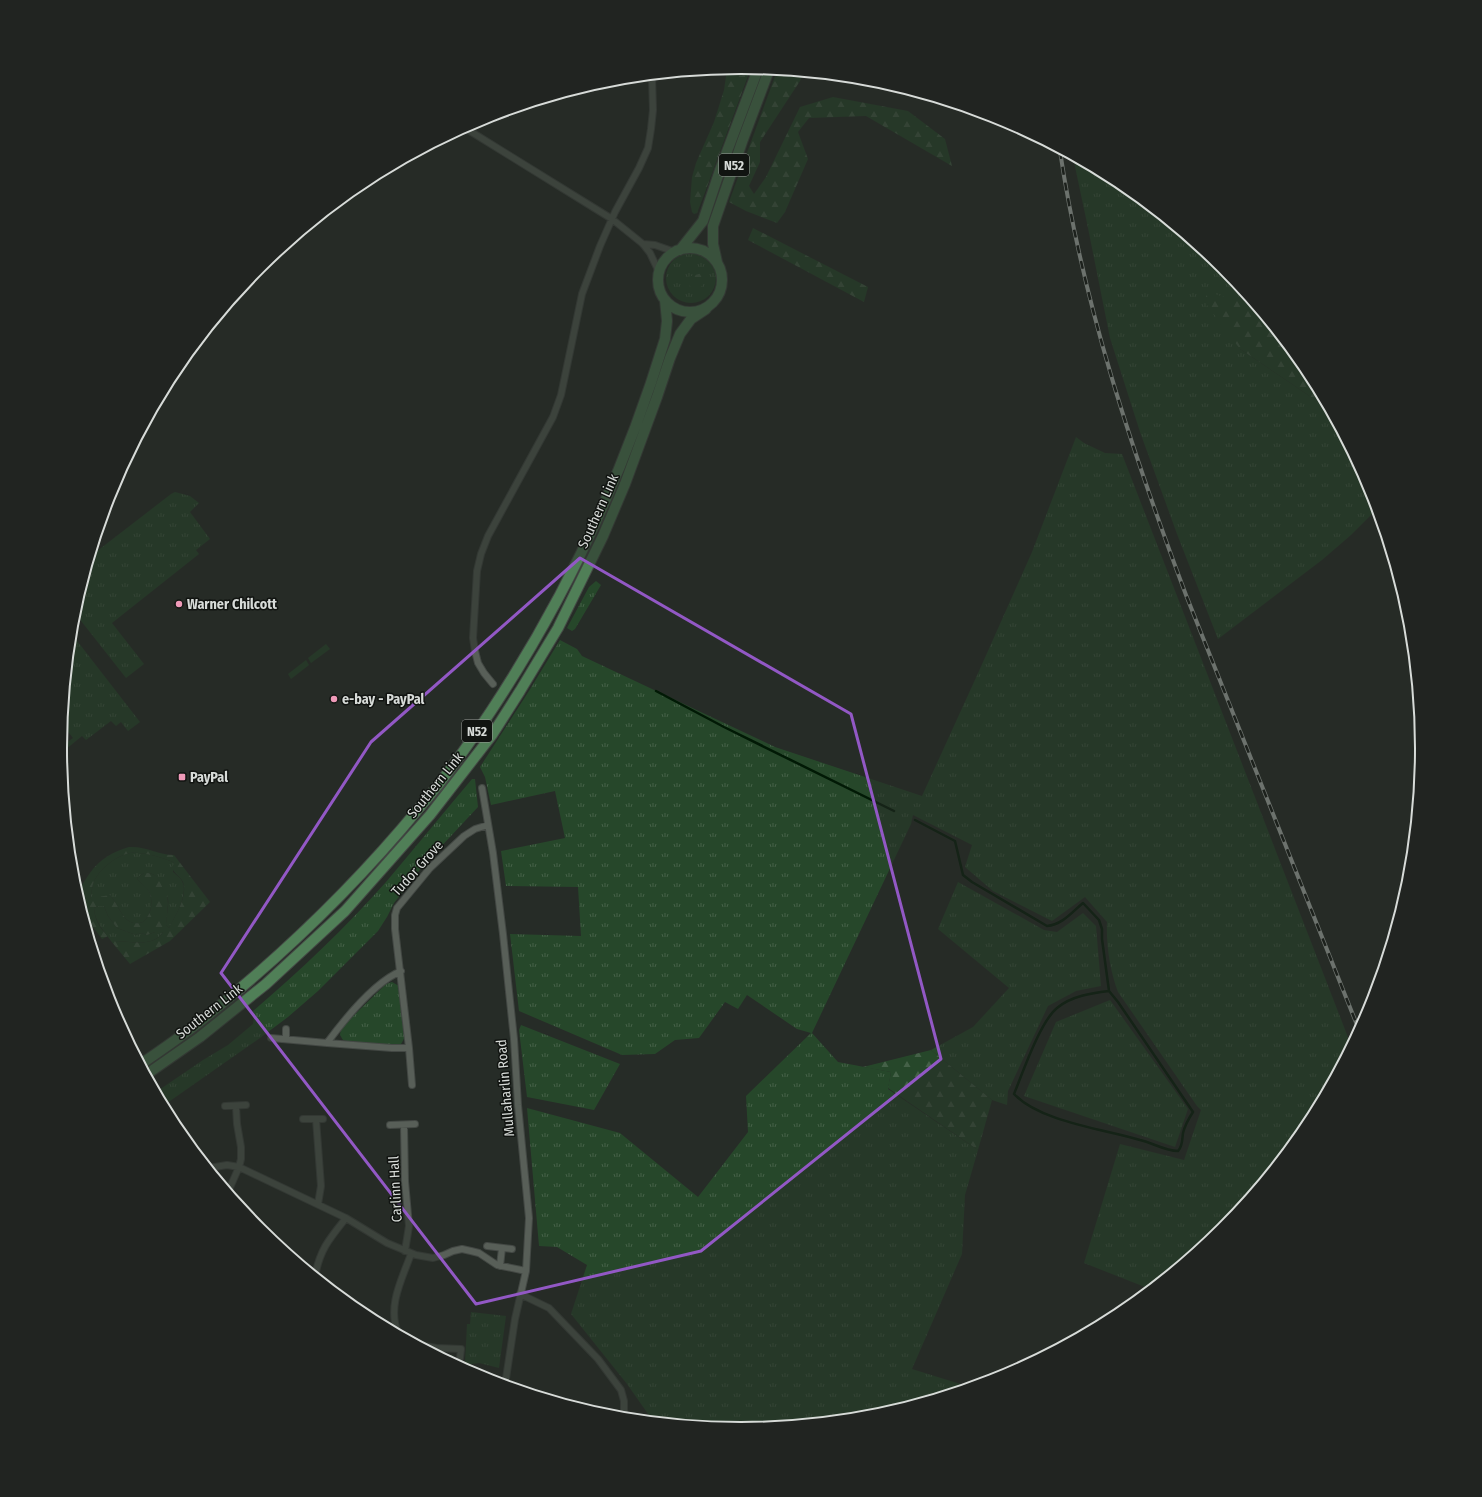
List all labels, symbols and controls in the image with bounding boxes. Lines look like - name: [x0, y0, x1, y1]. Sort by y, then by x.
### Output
- road number: N52: [719, 154, 749, 176]
- street label: Southern Link: [574, 471, 623, 551]
- place label: Warner Chilcott: [187, 596, 278, 613]
- marker: Warner Chilcott: [174, 599, 184, 609]
- place label: e-bay - PayPal: [342, 691, 424, 708]
- marker: e-bay - PayPal: [329, 694, 339, 704]
- road number: N52: [462, 720, 492, 742]
- street label: Southern Link: [404, 749, 467, 822]
- place label: PayPal: [190, 769, 228, 786]
- marker: PayPal: [177, 772, 187, 782]
- street label: Tudor Grove: [388, 837, 447, 900]
- street label: Southern Link: [173, 980, 246, 1043]
- street label: Mullaharlin Road: [493, 1039, 518, 1137]
- street label: Carlinn Hall: [385, 1155, 406, 1223]

